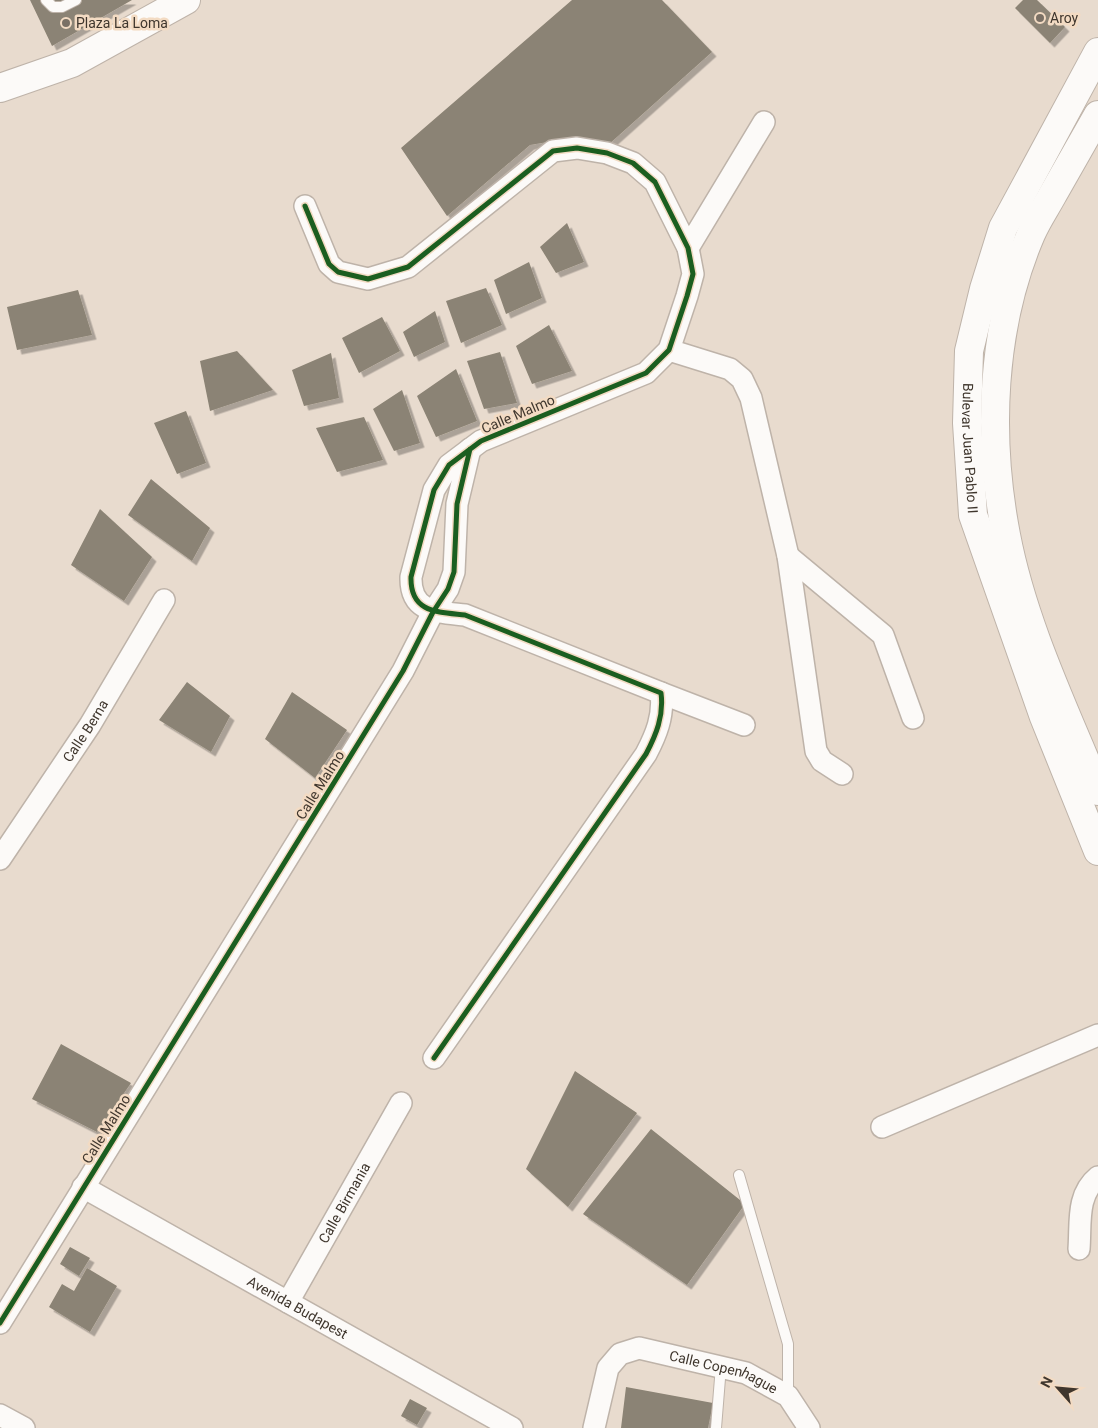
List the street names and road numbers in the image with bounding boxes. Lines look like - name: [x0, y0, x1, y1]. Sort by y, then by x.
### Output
- street label: Bulevar Juan Pablo II: [959, 383, 981, 514]
- street label: Calle Malmo: [479, 391, 557, 437]
- street label: Calle Berna: [59, 697, 111, 765]
- street label: Calle Malmo: [293, 748, 347, 822]
- street label: Calle Malmo: [79, 1092, 133, 1166]
- street label: Calle Birmania: [315, 1160, 373, 1246]
- street label: Avenida Budapest: [245, 1273, 351, 1342]
- street label: Calle Copenhague: [668, 1347, 780, 1397]

